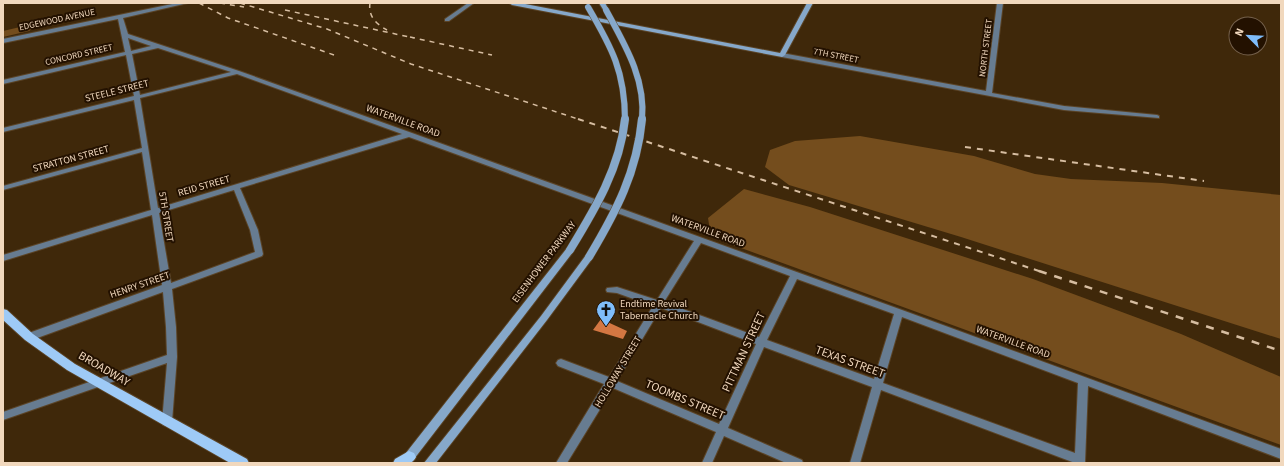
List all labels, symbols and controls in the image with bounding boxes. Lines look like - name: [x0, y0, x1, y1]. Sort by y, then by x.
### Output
- street label: EDGEWOOD AVENUE: [18, 6, 96, 34]
- north arrow: [1228, 16, 1268, 56]
- street label: NORTH STREET: [976, 18, 996, 78]
- text: N: [1231, 26, 1248, 39]
- street label: CONCORD STREET: [44, 41, 114, 69]
- street label: 7TH STREET: [812, 45, 860, 67]
- street label: STEELE STREET: [84, 76, 151, 106]
- street label: WATERVILLE ROAD: [364, 101, 442, 141]
- street label: STRATTON STREET: [31, 142, 111, 176]
- street label: REID STREET: [176, 172, 232, 200]
- street label: 5TH STREET: [155, 191, 177, 244]
- street label: WATERVILLE ROAD: [669, 211, 747, 251]
- street label: EISENHOWER PARKWAY: [509, 218, 579, 306]
- street label: HENRY STREET: [108, 268, 173, 302]
- place label: Endtime Revival Tabernacle Church: [620, 297, 698, 323]
- church icon: Endtime Revival Tabernacle Church: [595, 299, 617, 327]
- street label: PITTMAN STREET: [718, 309, 770, 395]
- street label: WATERVILLE ROAD: [974, 322, 1052, 362]
- street label: HOLLOWAY STREET: [591, 333, 645, 410]
- street label: TEXAS STREET: [813, 342, 888, 383]
- street label: BROADWAY: [75, 347, 133, 391]
- street label: TOOMBS STREET: [643, 376, 728, 425]

